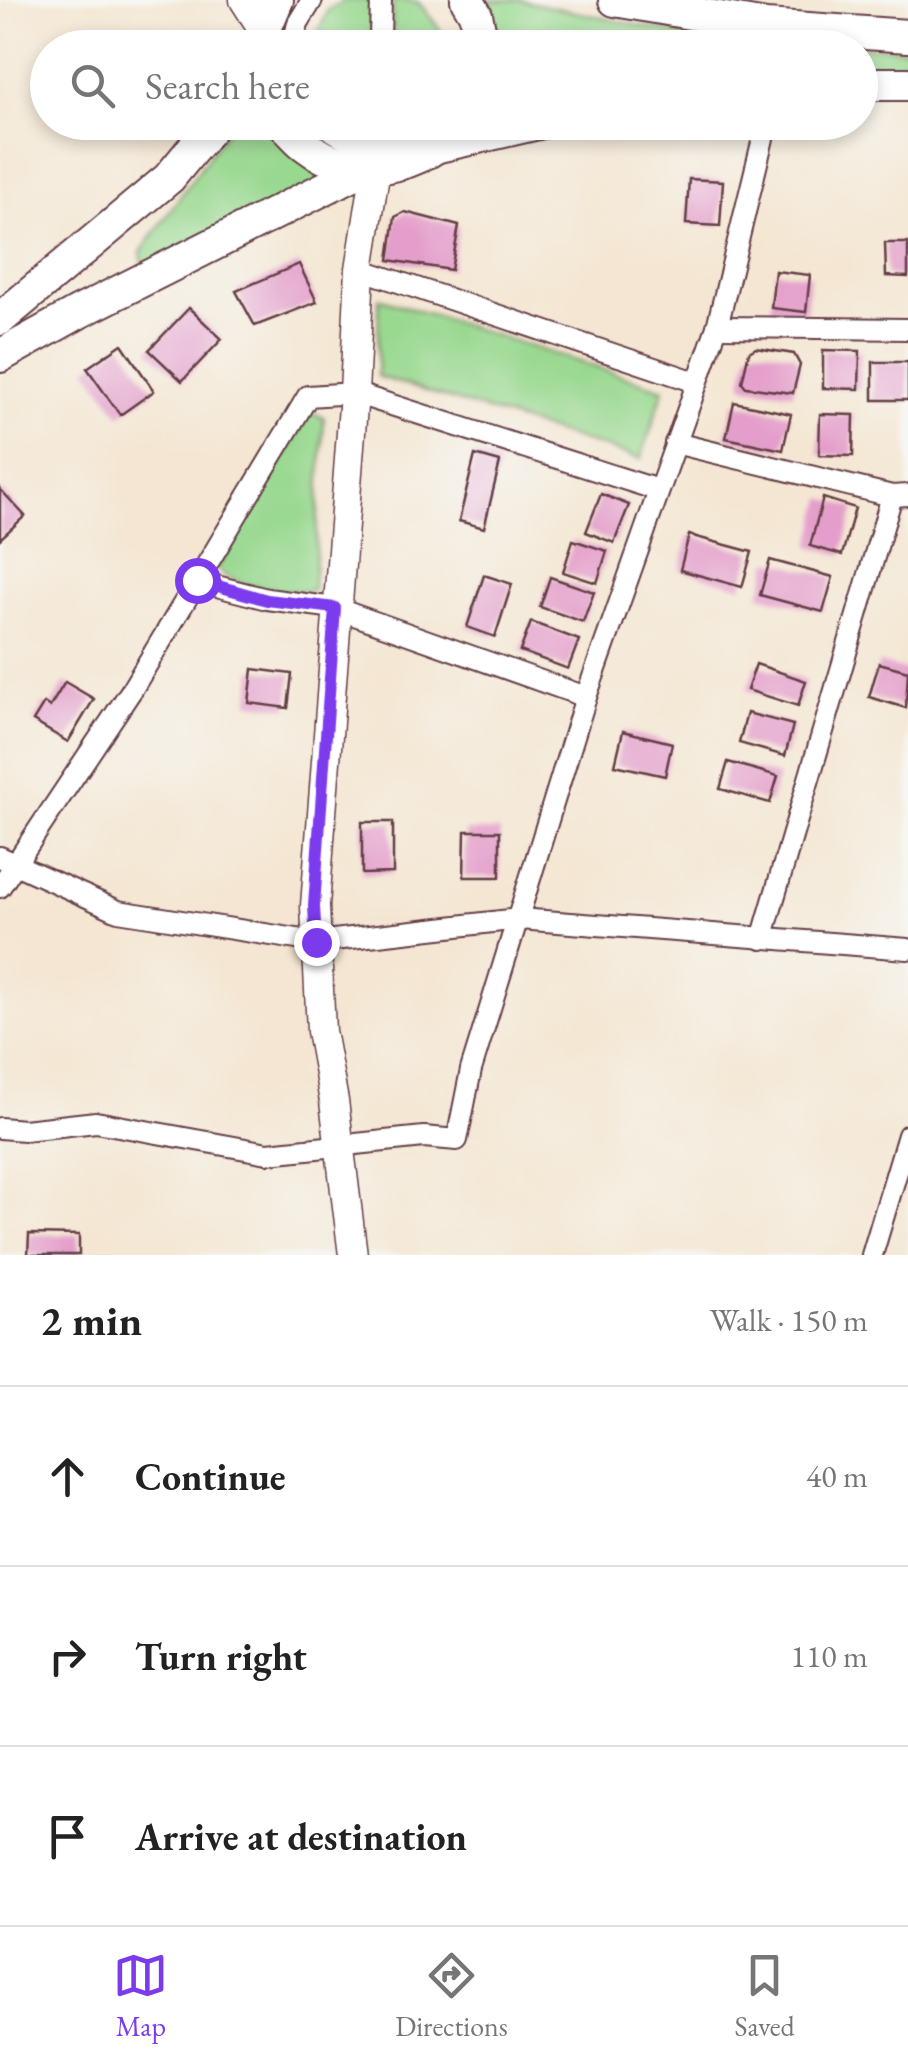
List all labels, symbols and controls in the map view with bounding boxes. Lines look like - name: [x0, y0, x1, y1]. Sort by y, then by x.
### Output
- search box: [30, 30, 878, 140]
- icon: search: [65, 58, 120, 113]
- text: Search here: [145, 61, 310, 110]
- route start: [175, 558, 221, 604]
- route end: [294, 920, 340, 966]
- text: 2 min: [40, 1293, 142, 1348]
- text: Walk · 150 m: [710, 1299, 868, 1341]
- icon: ahead: [40, 1449, 95, 1504]
- text: Continue: [135, 1452, 286, 1501]
- text: 40 m: [806, 1455, 868, 1497]
- icon: right: [40, 1629, 95, 1684]
- text: Turn right: [135, 1632, 307, 1681]
- text: 110 m: [791, 1635, 868, 1677]
- icon: arrive: [40, 1809, 95, 1864]
- text: Arrive at destination: [135, 1812, 467, 1861]
- tab: Map: [113, 1948, 168, 2044]
- tab: Directions: [395, 1948, 508, 2044]
- tab: Saved: [735, 1948, 795, 2044]

